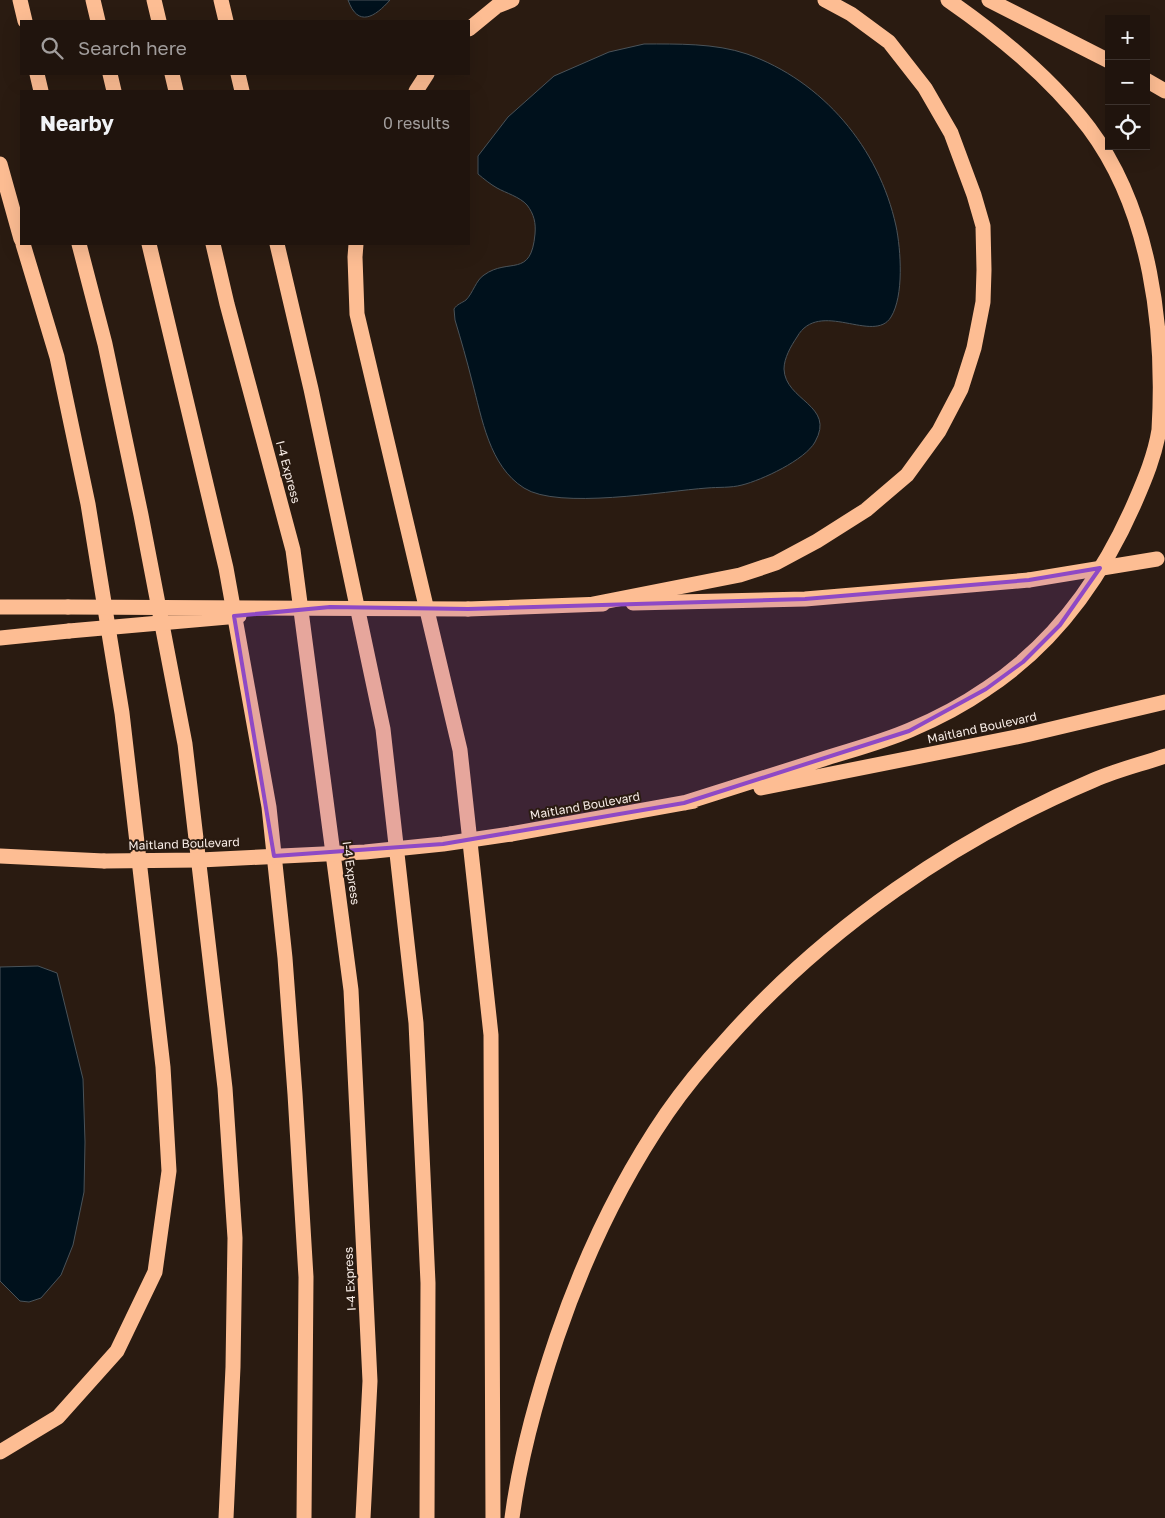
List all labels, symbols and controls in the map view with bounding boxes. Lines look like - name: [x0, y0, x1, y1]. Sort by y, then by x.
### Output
- map controls: [1105, 15, 1150, 150]
- button: +: [1105, 15, 1150, 60]
- search box: [20, 20, 470, 75]
- icon: search: [38, 34, 66, 62]
- text: Search here: [78, 36, 187, 59]
- button: −: [1105, 60, 1150, 105]
- button: locate: [1105, 105, 1150, 150]
- text: Nearby: [40, 110, 114, 136]
- text: 0 results: [383, 113, 450, 133]
- street label: I-4 Express: [273, 439, 304, 505]
- street label: Maitland Boulevard: [926, 709, 1038, 746]
- street label: Maitland Boulevard: [529, 788, 641, 823]
- street label: Maitland Boulevard: [128, 834, 240, 853]
- street label: I-4 Express: [340, 840, 363, 906]
- street label: I-4 Express: [340, 1247, 359, 1311]

